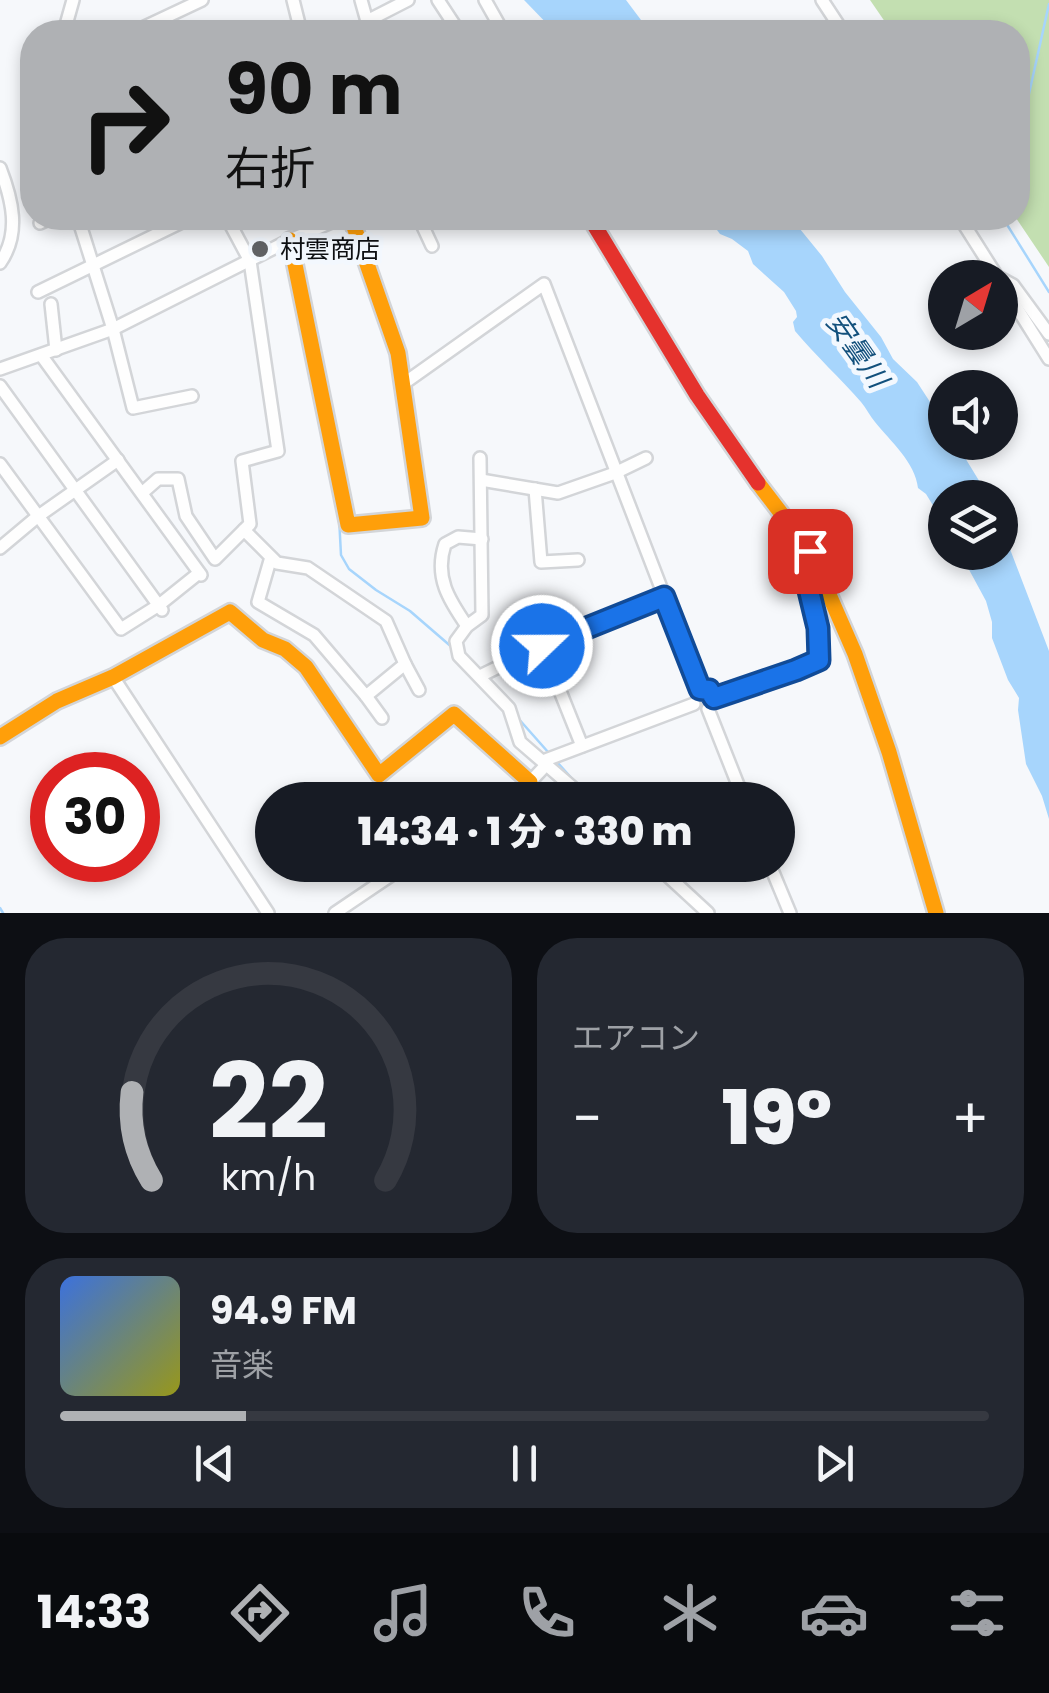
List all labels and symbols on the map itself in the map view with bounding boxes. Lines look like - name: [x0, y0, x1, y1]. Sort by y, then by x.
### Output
- place label: 村雲商店: [280, 232, 380, 267]
- marker: 村雲商店: [249, 238, 271, 260]
- north arrow: [928, 260, 1018, 350]
- water label: 安曇川: [817, 304, 899, 398]
- pin: [768, 509, 853, 594]
- position arrow: [490, 594, 594, 698]
- speed limit sign: 30: [30, 752, 160, 882]

